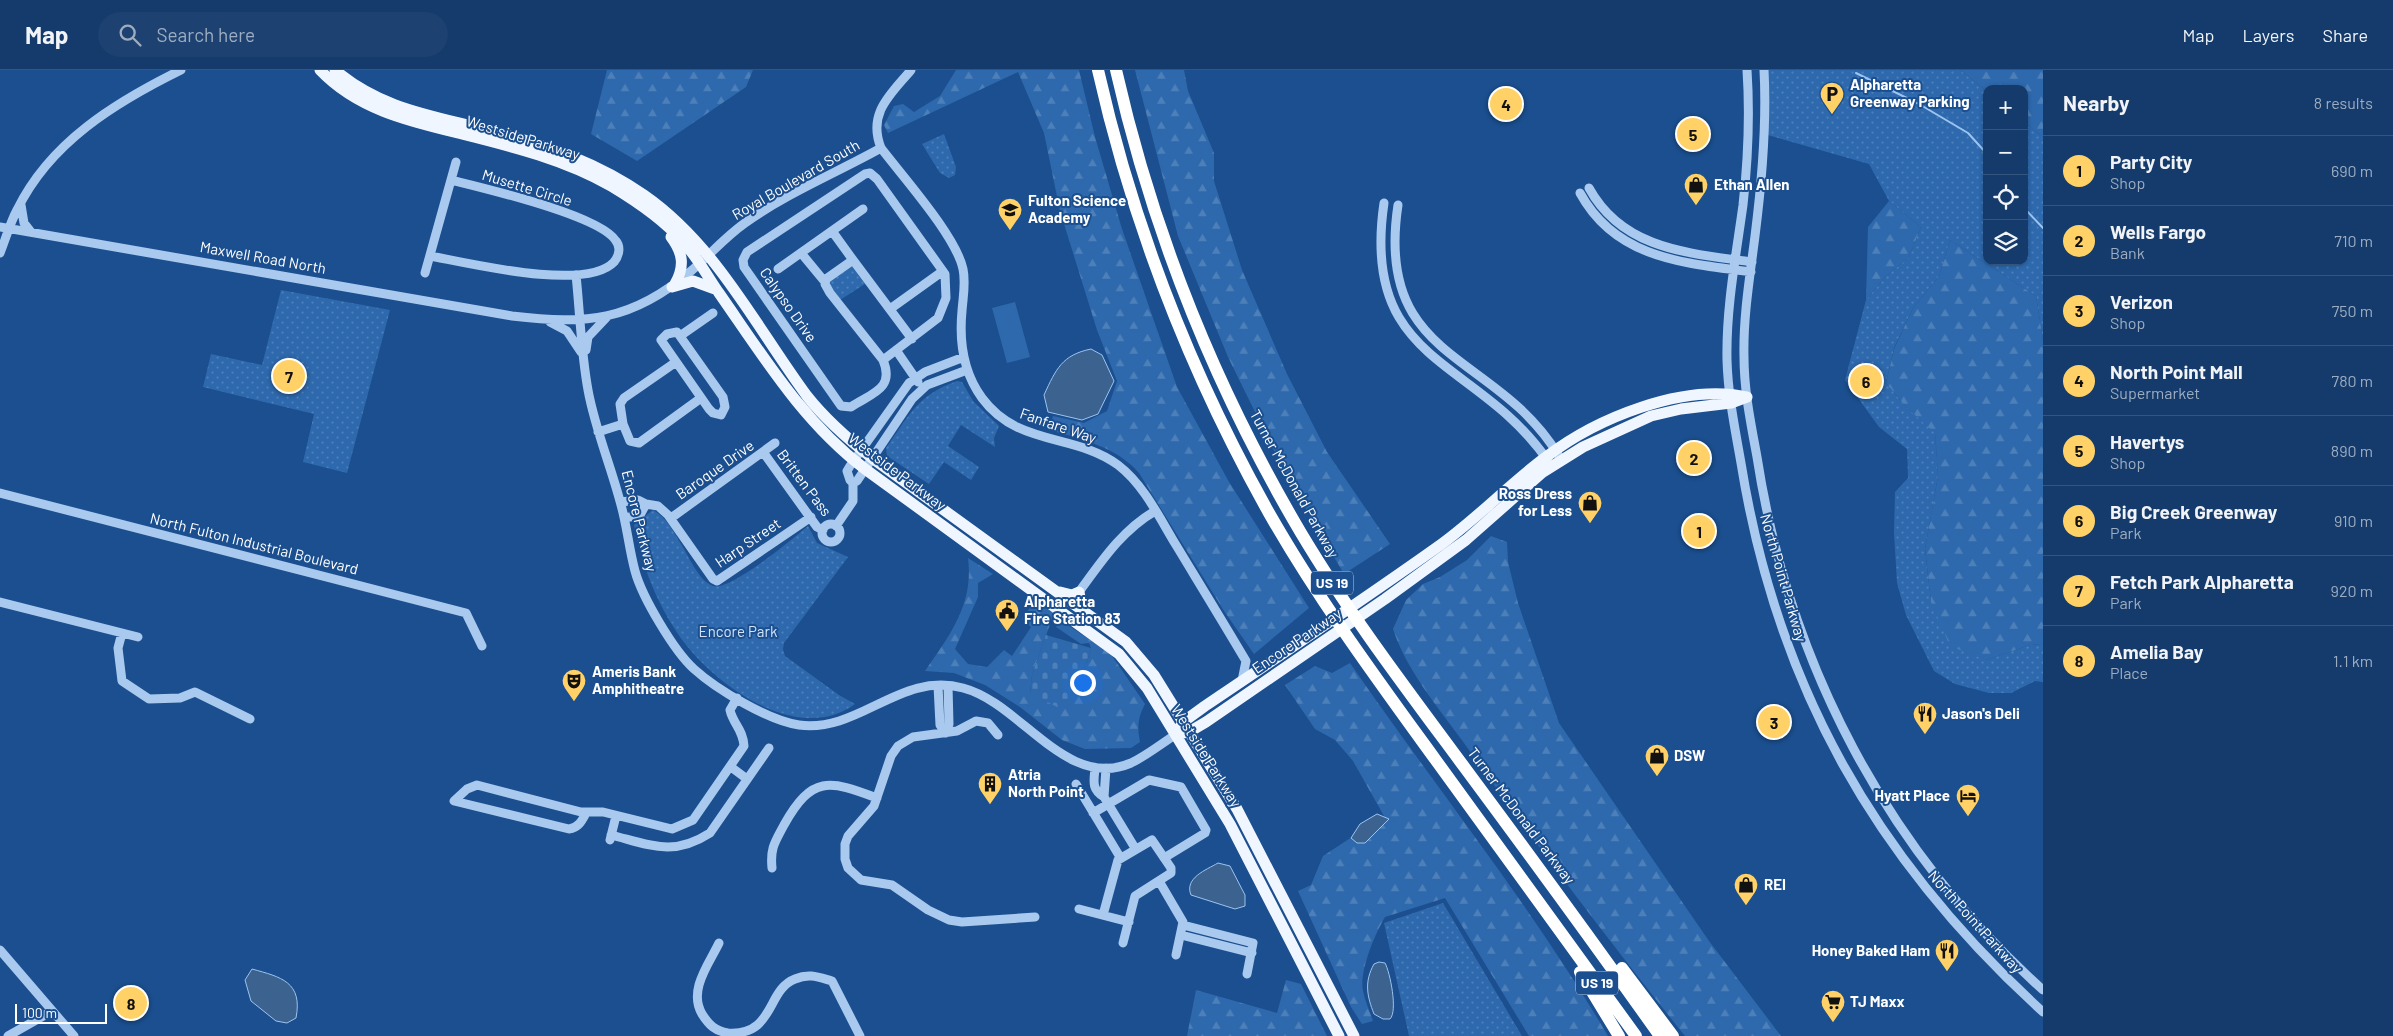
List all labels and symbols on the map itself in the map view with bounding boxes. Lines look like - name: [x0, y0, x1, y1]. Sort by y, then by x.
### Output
- place label: Alpharetta Greenway Parking: [1850, 75, 1969, 110]
- parking icon: Alpharetta Greenway Parking: [1819, 81, 1845, 115]
- pin: 4: [1490, 85, 1522, 123]
- street label: Westside Parkway: [464, 111, 582, 163]
- pin: 5: [1677, 115, 1709, 153]
- street label: Royal Boulevard South: [728, 135, 863, 223]
- street label: Musette Circle: [480, 165, 574, 209]
- shop icon: Ethan Allen: [1683, 172, 1709, 206]
- place label: Ethan Allen: [1714, 175, 1790, 193]
- place label: Fulton Science Academy: [1028, 191, 1126, 226]
- school or university icon: Fulton Science Academy: [997, 197, 1023, 231]
- street label: Maxwell Road North: [199, 237, 328, 277]
- street label: Calypso Drive: [756, 264, 821, 345]
- pin: 7: [273, 357, 305, 395]
- pin: 6: [1850, 362, 1882, 400]
- street label: Fanfare Way: [1018, 404, 1099, 447]
- street label: Turner McDonald Parkway: [1247, 406, 1343, 561]
- street label: Westside Parkway: [845, 429, 950, 514]
- street label: Baroque Drive: [672, 436, 757, 503]
- pin: 2: [1678, 439, 1710, 477]
- street label: Britten Pass: [774, 445, 836, 519]
- street label: Encore Parkway: [619, 468, 661, 573]
- place label: Ross Dress for Less: [1499, 484, 1572, 519]
- shop icon: Ross Dress for Less: [1577, 490, 1603, 524]
- street label: North Fulton Industrial Boulevard: [148, 508, 360, 578]
- pin: 1: [1683, 512, 1715, 550]
- street label: North Point Parkway: [1757, 512, 1811, 644]
- street label: Harp Street: [711, 514, 784, 571]
- road number: US 19: [1311, 572, 1353, 594]
- place label: Alpharetta Fire Station 83: [1024, 592, 1121, 627]
- public building icon: Alpharetta Fire Station 83: [994, 598, 1020, 632]
- street label: Encore Parkway: [1248, 604, 1345, 677]
- park label: Encore Park: [699, 622, 778, 640]
- place label: Ameris Bank Amphitheatre: [592, 662, 684, 697]
- theatre icon: Ameris Bank Amphitheatre: [561, 668, 587, 702]
- your location: [1070, 670, 1096, 696]
- street label: Westside Parkway: [1168, 701, 1246, 810]
- restaurant icon: Jason's Deli: [1912, 701, 1938, 735]
- pin: 3: [1758, 703, 1790, 741]
- place label: Jason's Deli: [1942, 704, 2020, 722]
- street label: Turner McDonald Parkway: [1464, 743, 1579, 887]
- shop icon: DSW: [1644, 743, 1670, 777]
- place label: DSW: [1674, 746, 1705, 764]
- place label: Atria North Point: [1008, 765, 1084, 800]
- building icon: Atria North Point: [977, 771, 1003, 805]
- hotel icon: Hyatt Place: [1955, 783, 1981, 817]
- place label: Hyatt Place: [1875, 786, 1950, 804]
- street label: North Point Parkway: [1925, 866, 2027, 977]
- shop icon: REI: [1733, 872, 1759, 906]
- place label: REI: [1764, 875, 1786, 893]
- restaurant icon: Honey Baked Ham: [1934, 938, 1960, 972]
- place label: Honey Baked Ham: [1812, 941, 1930, 959]
- road number: US 19: [1576, 971, 1618, 994]
- pin: 8: [115, 984, 147, 1022]
- supermarket icon: TJ Maxx: [1820, 989, 1846, 1023]
- place label: TJ Maxx: [1850, 992, 1905, 1010]
- scale bar: [15, 1001, 108, 1024]

